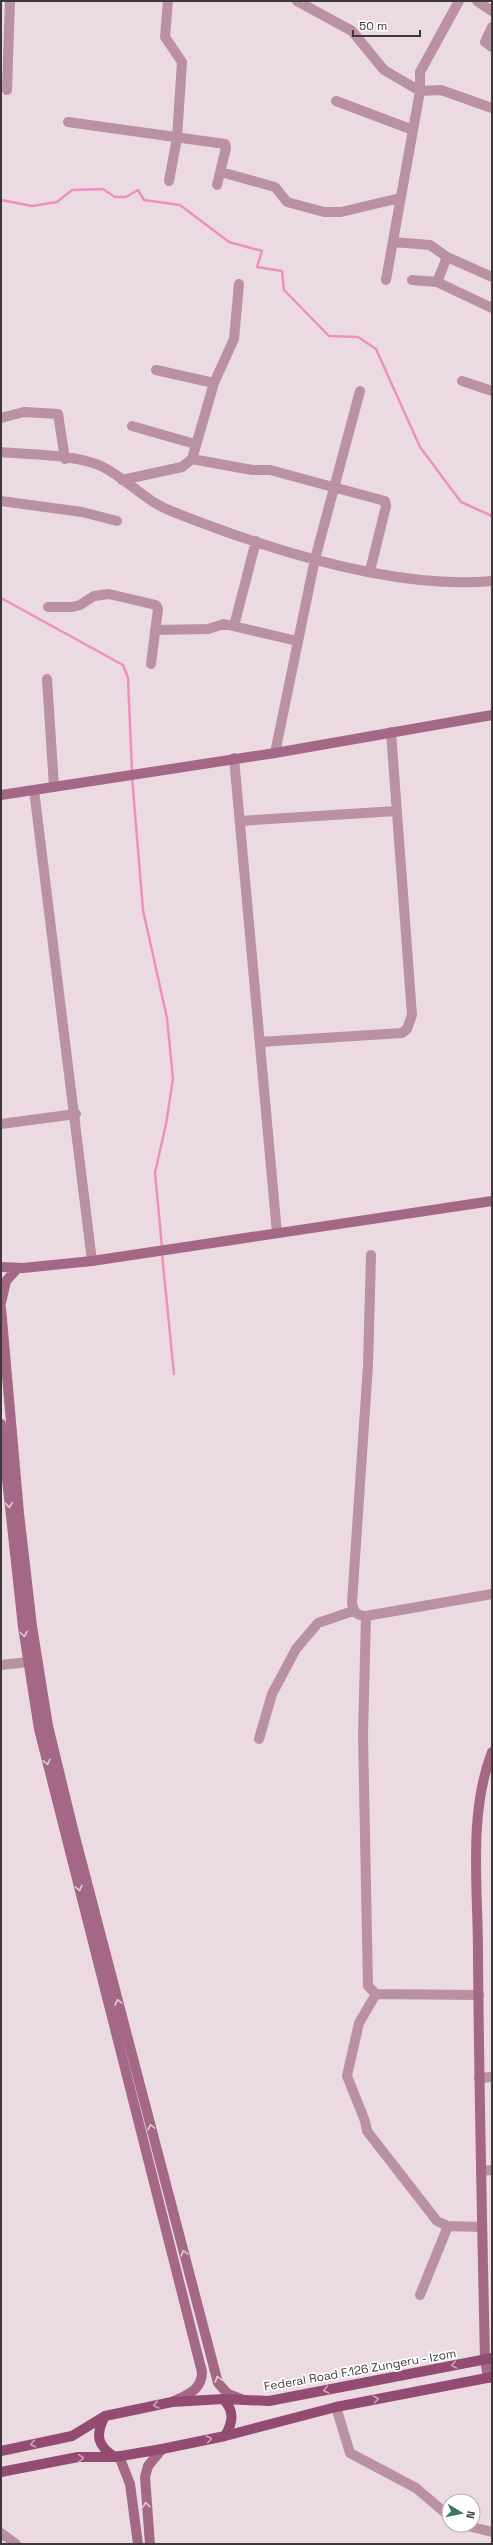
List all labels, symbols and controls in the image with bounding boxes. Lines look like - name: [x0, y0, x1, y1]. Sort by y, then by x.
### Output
- scale bar: [353, 12, 420, 38]
- text: 50 m: [359, 18, 387, 34]
- one-way arrow: [4, 1502, 13, 1508]
- one-way arrow: [19, 1631, 28, 1637]
- one-way arrow: [42, 1758, 51, 1765]
- one-way arrow: [74, 1884, 83, 1891]
- one-way arrow: [114, 1998, 123, 2005]
- one-way arrow: [147, 2124, 156, 2131]
- one-way arrow: [180, 2250, 189, 2257]
- street label: Federal Road F.126 Zungeru - Izom: [263, 2345, 457, 2395]
- one-way arrow: [451, 2361, 457, 2369]
- one-way arrow: [214, 2375, 222, 2382]
- one-way arrow: [323, 2386, 329, 2394]
- one-way arrow: [373, 2396, 379, 2404]
- one-way arrow: [153, 2401, 159, 2409]
- one-way arrow: [206, 2436, 212, 2444]
- one-way arrow: [30, 2439, 36, 2448]
- one-way arrow: [78, 2453, 84, 2462]
- north arrow: [441, 2493, 481, 2533]
- one-way arrow: [142, 2502, 151, 2508]
- text: N: [463, 2510, 478, 2520]

